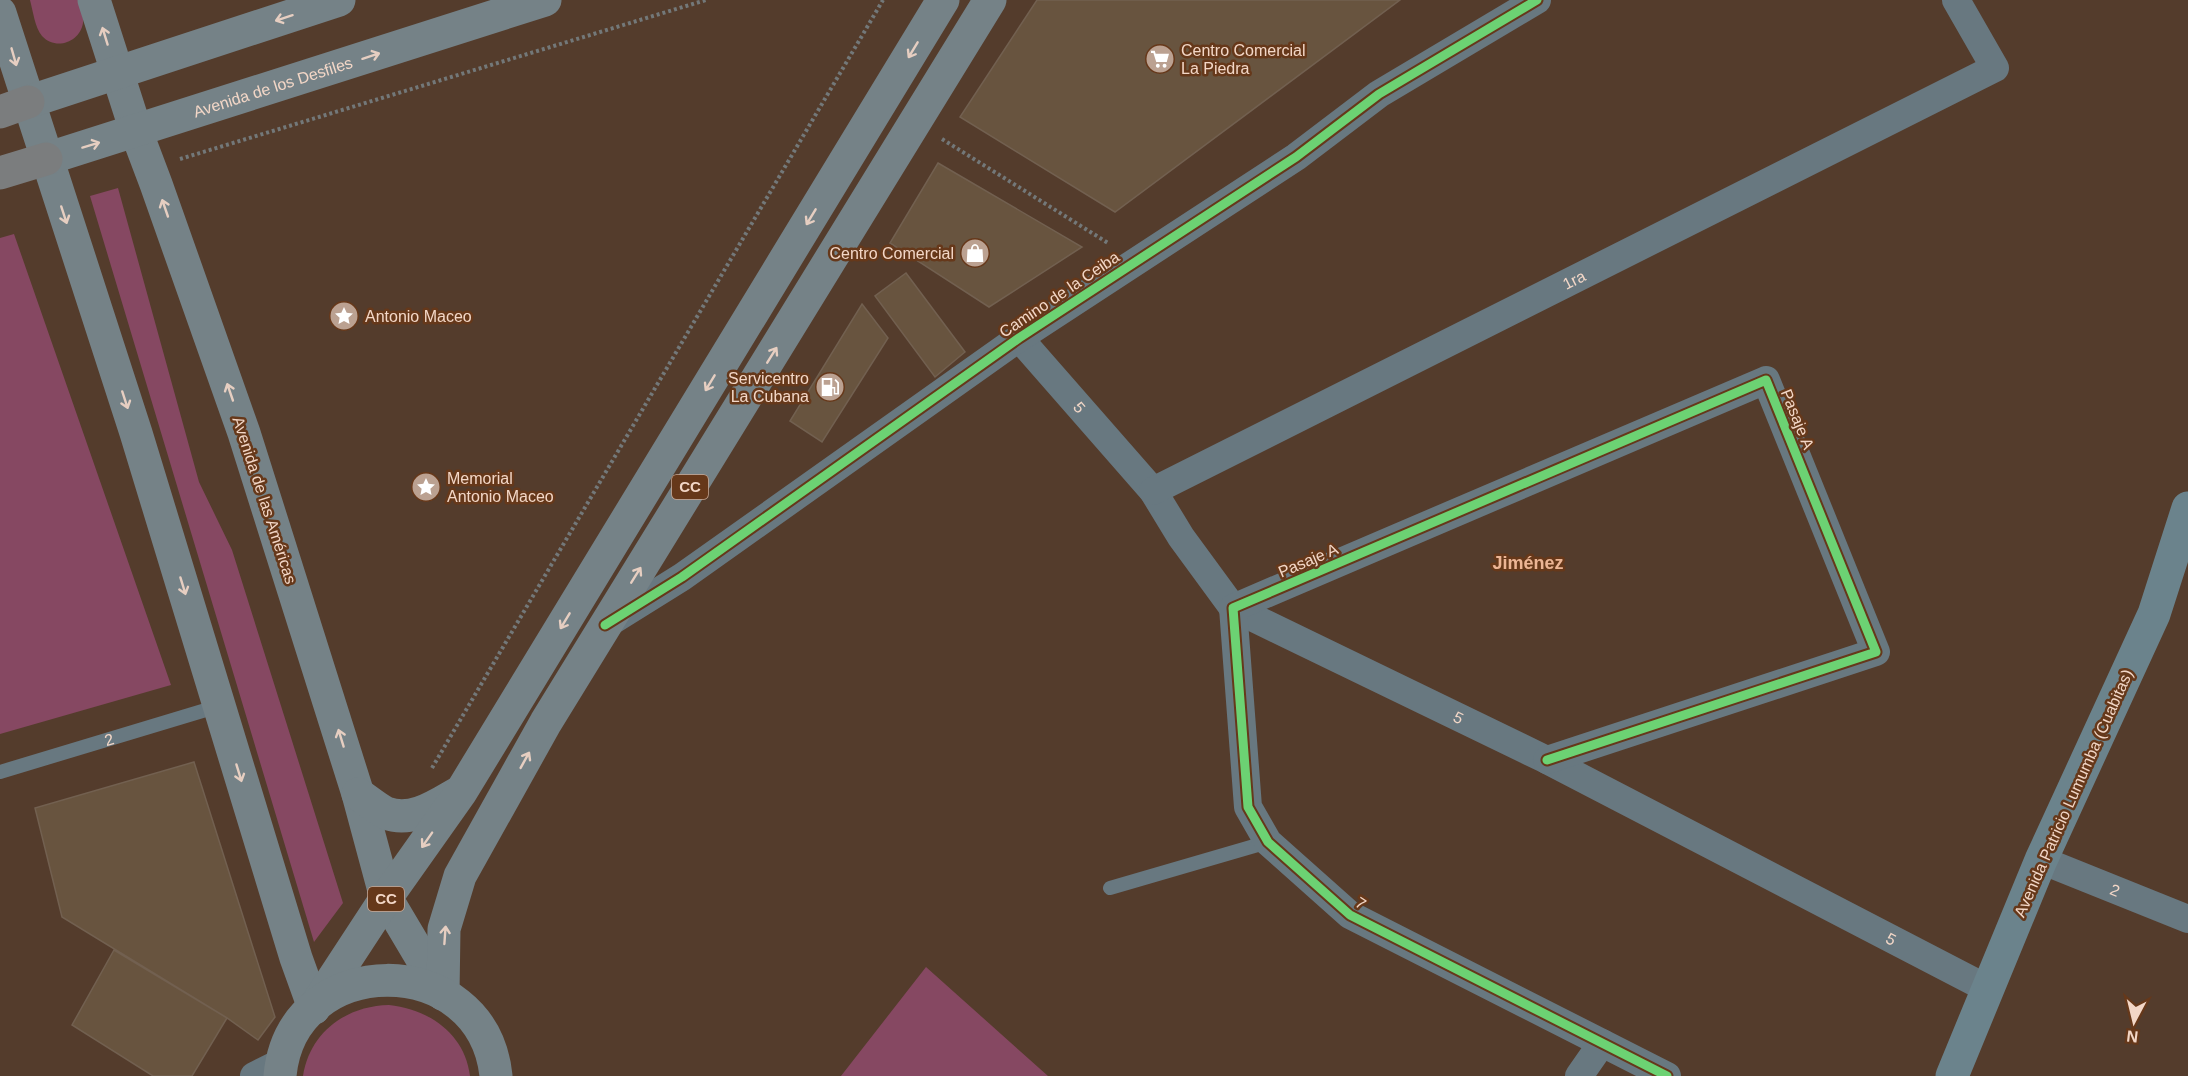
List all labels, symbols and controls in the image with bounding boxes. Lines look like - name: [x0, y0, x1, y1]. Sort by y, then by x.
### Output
- one-way arrow: [275, 13, 294, 24]
- one-way arrow: [99, 27, 110, 46]
- one-way arrow: [906, 41, 918, 58]
- place label: Centro Comercial La Piedra: [1181, 42, 1305, 77]
- supermarket icon: Centro Comercial La Piedra: [1144, 43, 1176, 75]
- one-way arrow: [8, 47, 20, 66]
- one-way arrow: [361, 49, 380, 60]
- street label: Avenida de los Desfiles: [191, 54, 355, 121]
- one-way arrow: [81, 139, 100, 150]
- one-way arrow: [158, 199, 169, 218]
- one-way arrow: [60, 205, 71, 224]
- one-way arrow: [805, 208, 818, 225]
- shop icon: Centro Comercial: [959, 237, 991, 269]
- place label: Centro Comercial: [830, 245, 954, 262]
- street label: Camino de la Ceiba: [996, 248, 1122, 341]
- street label: 1ra: [1560, 267, 1588, 293]
- place icon: Antonio Maceo: [328, 300, 360, 332]
- place label: Antonio Maceo: [365, 308, 472, 325]
- one-way arrow: [766, 347, 778, 364]
- place label: Servicentro La Cubana: [728, 370, 809, 405]
- fuel station icon: Servicentro La Cubana: [814, 371, 846, 403]
- one-way arrow: [703, 374, 715, 391]
- one-way arrow: [223, 383, 234, 402]
- street label: Pasaje A: [1778, 387, 1817, 452]
- one-way arrow: [121, 390, 132, 409]
- street label: 5: [1070, 399, 1089, 417]
- street label: Avenida de las Américas: [229, 414, 300, 586]
- place label: Memorial Antonio Maceo: [447, 470, 554, 505]
- place icon: Memorial Antonio Maceo: [410, 471, 442, 503]
- road number: CC: [672, 475, 708, 499]
- street label: Pasaje A: [1276, 540, 1341, 581]
- district label: Jiménez: [1492, 553, 1564, 573]
- one-way arrow: [631, 567, 643, 584]
- one-way arrow: [178, 576, 189, 595]
- one-way arrow: [558, 612, 570, 629]
- street label: Avenida Patricio Lumumba (Cuabitas): [2011, 667, 2136, 920]
- street label: 5: [1451, 708, 1466, 727]
- one-way arrow: [335, 729, 346, 748]
- street label: 2: [103, 730, 116, 749]
- one-way arrow: [519, 752, 531, 769]
- one-way arrow: [235, 763, 246, 782]
- one-way arrow: [421, 831, 433, 847]
- street label: 2: [2108, 881, 2122, 900]
- road number: CC: [368, 887, 404, 911]
- street label: 7: [1352, 894, 1369, 913]
- one-way arrow: [439, 926, 450, 946]
- street label: 5: [1883, 930, 1899, 949]
- north arrow: [2104, 992, 2164, 1052]
- text: N: [2125, 1027, 2139, 1046]

